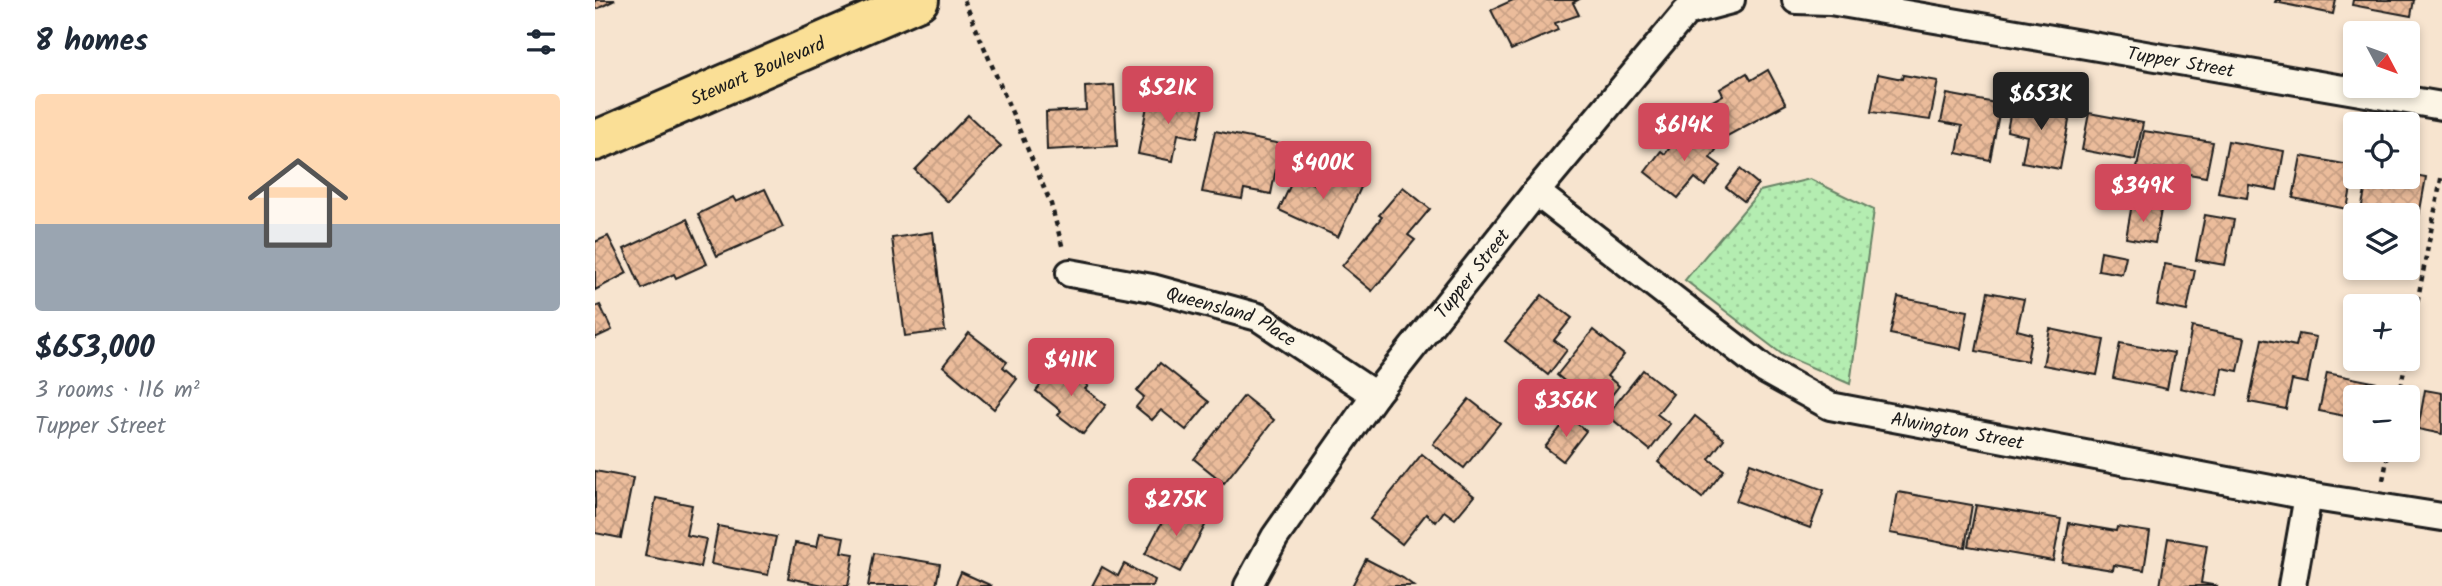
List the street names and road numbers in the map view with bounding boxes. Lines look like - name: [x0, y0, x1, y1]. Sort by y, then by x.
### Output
- street label: Stewart Boulevard: [686, 29, 831, 115]
- street label: Tupper Street: [2125, 39, 2237, 87]
- street label: Tupper Street: [1428, 222, 1519, 326]
- street label: Queensland Place: [1162, 280, 1302, 356]
- street label: Alwington Street: [1888, 405, 2027, 459]

